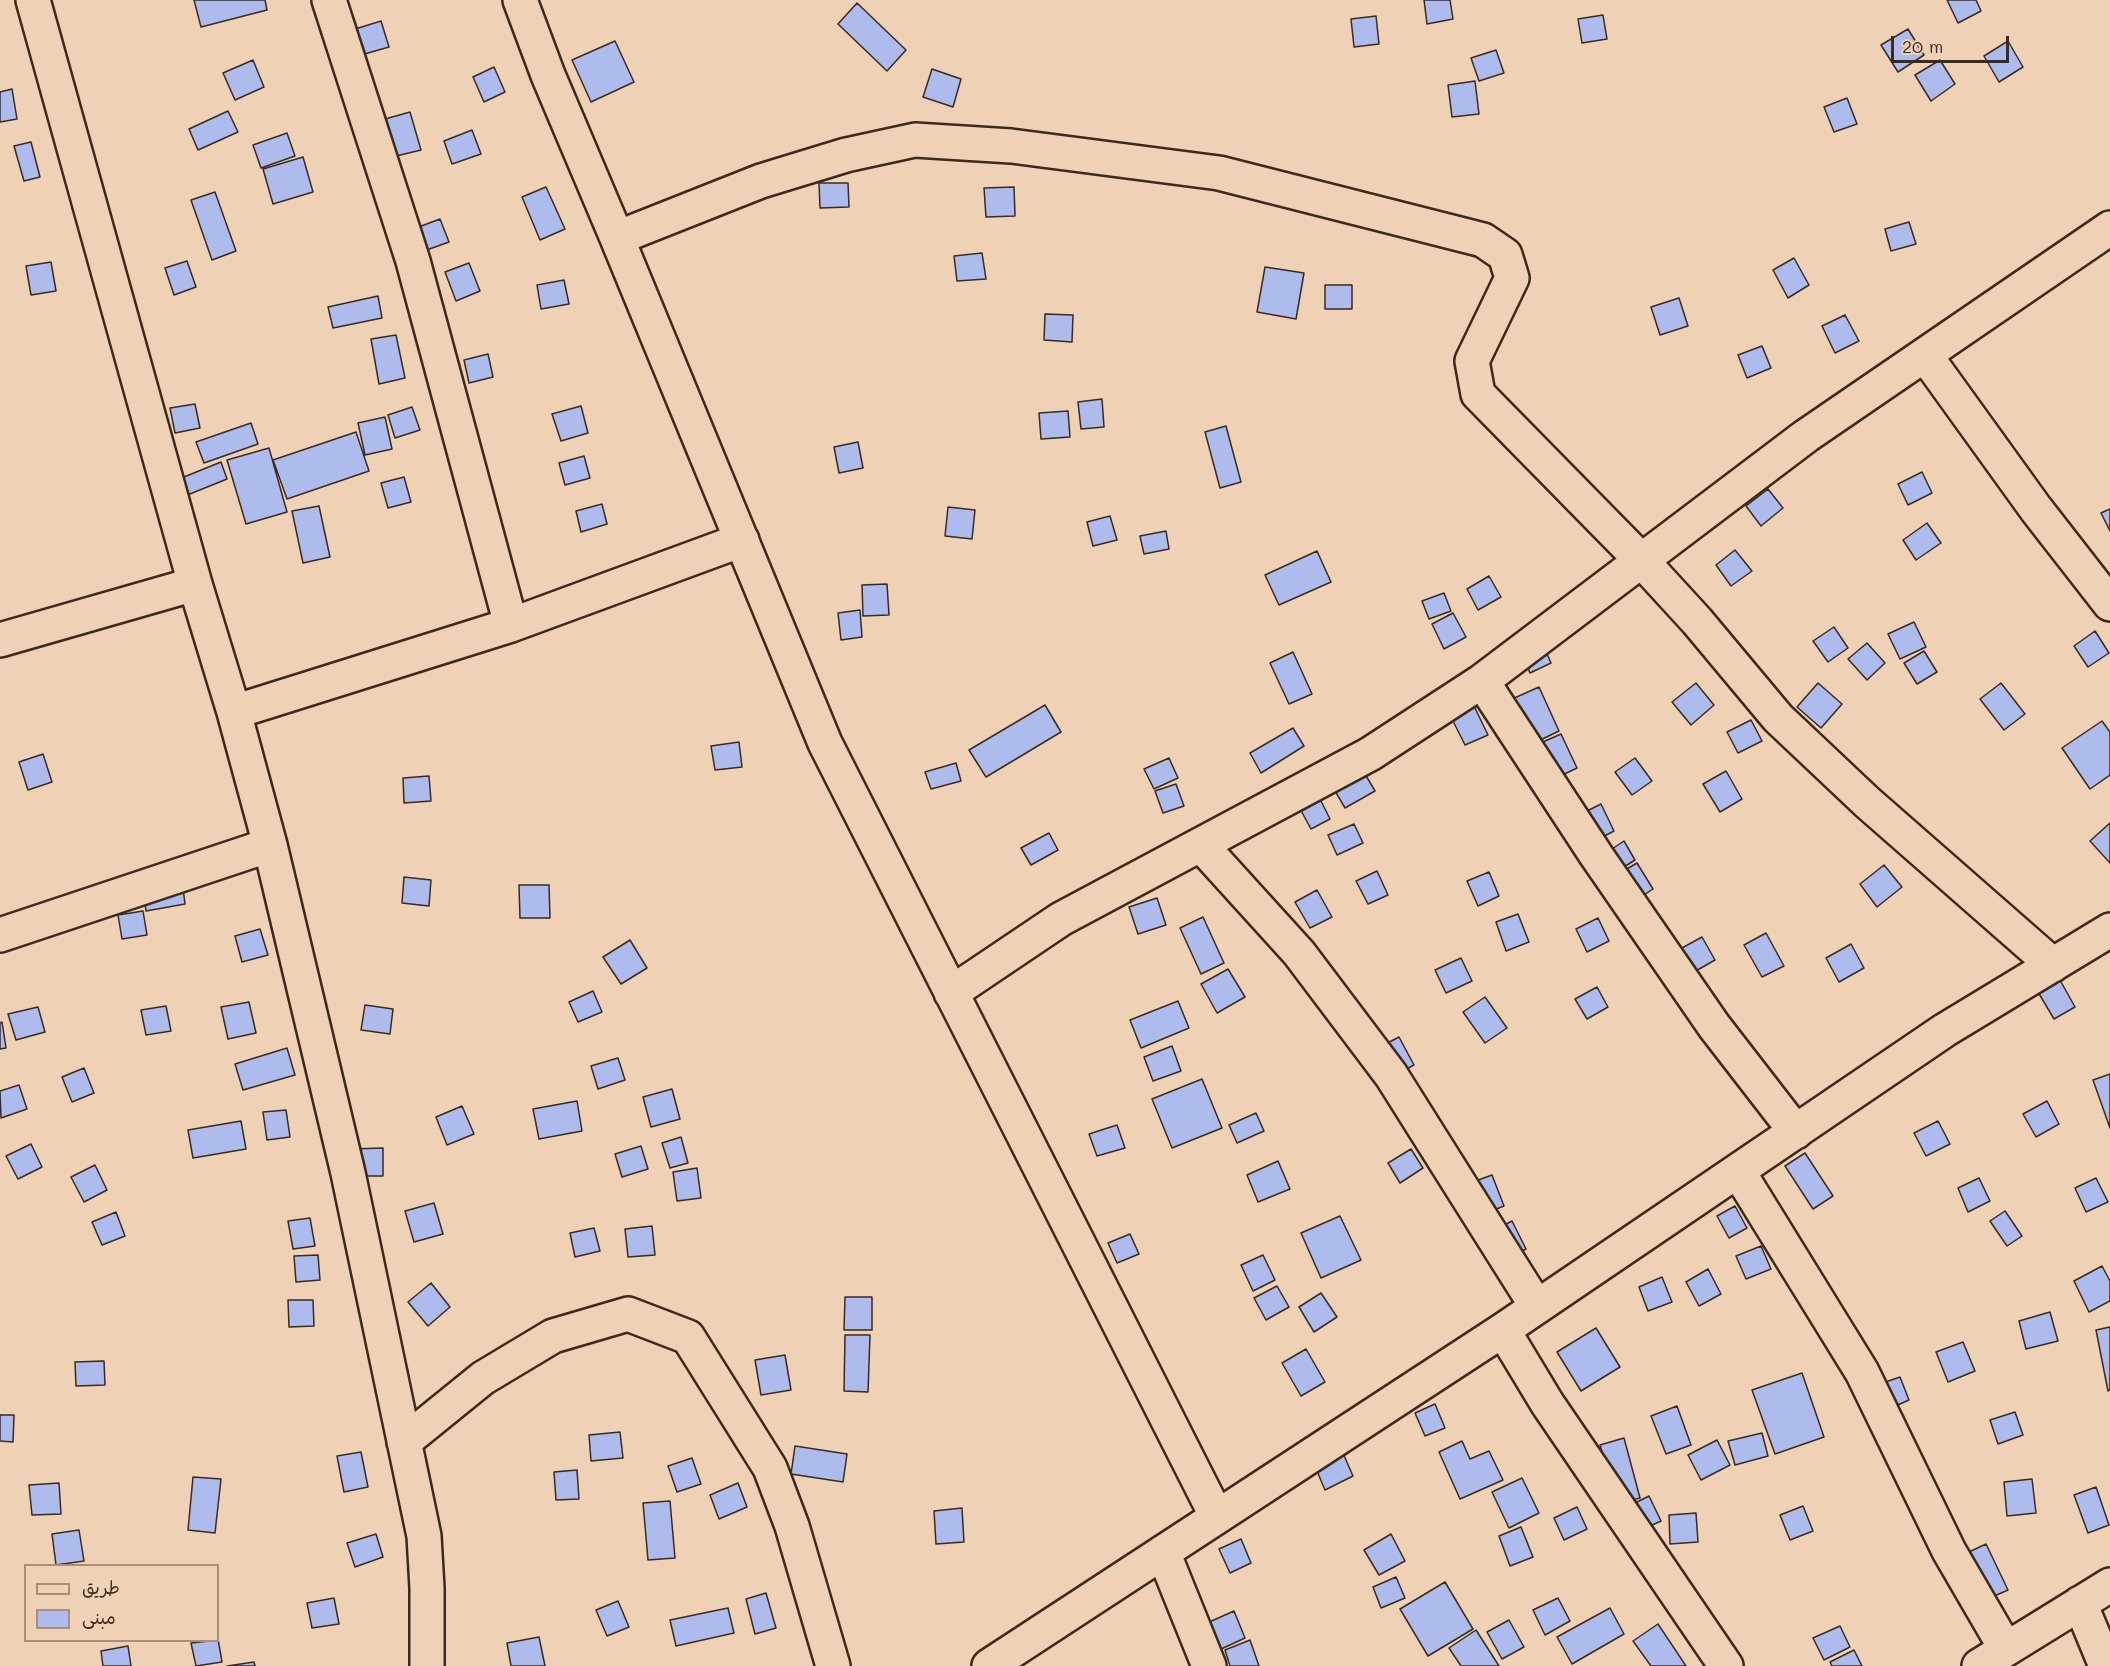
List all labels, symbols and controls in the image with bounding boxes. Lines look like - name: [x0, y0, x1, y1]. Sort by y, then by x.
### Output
- scale bar: [1894, 24, 2012, 62]
- text: 20 m: [1902, 34, 1943, 58]
- legend: [24, 1564, 219, 1642]
- text: طريق: [82, 1575, 120, 1599]
- text: مبنى: [82, 1605, 116, 1629]

